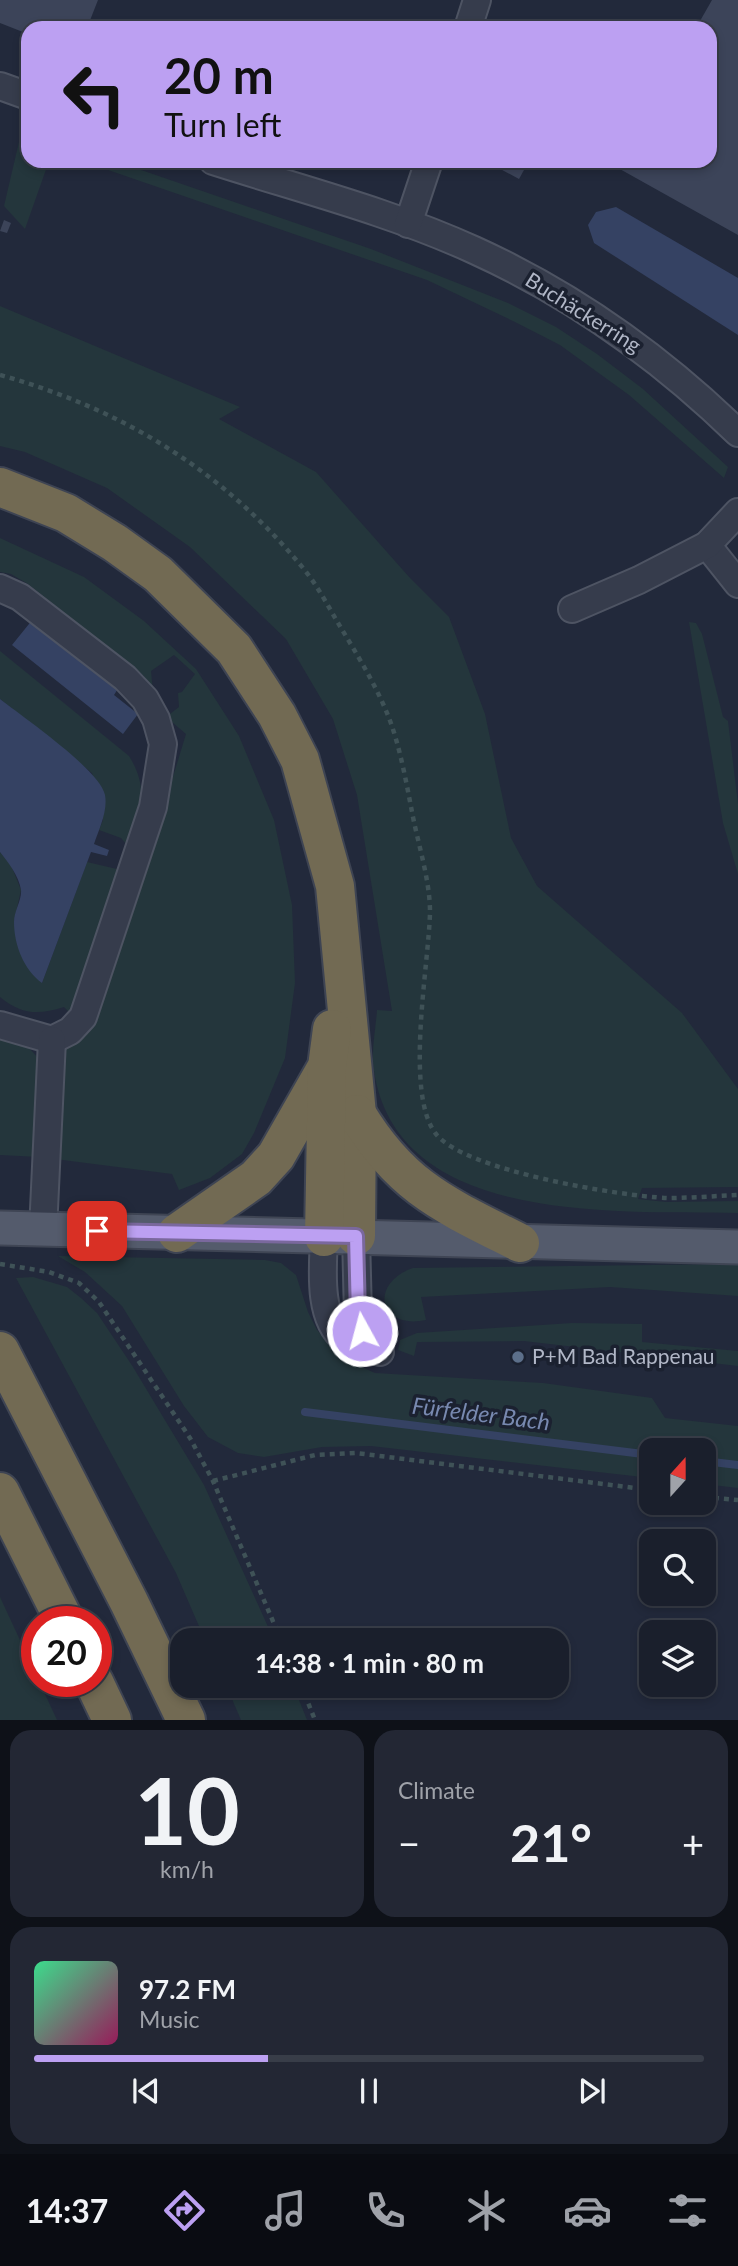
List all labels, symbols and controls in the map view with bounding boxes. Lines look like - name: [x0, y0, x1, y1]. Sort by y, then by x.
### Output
- text: 20 m: [164, 46, 274, 104]
- icon: left: [49, 49, 140, 140]
- text: Turn left: [164, 105, 281, 144]
- street label: Buchäckerring: [521, 266, 646, 357]
- pin: [67, 1201, 127, 1261]
- icon: arrive: [78, 1212, 116, 1250]
- position arrow: [325, 1294, 399, 1368]
- place label: P+M Bad Rappenau: [532, 1343, 715, 1368]
- marker: P+M Bad Rappenau: [510, 1349, 526, 1365]
- water label: Fürfelder Bach: [411, 1391, 552, 1435]
- north arrow: [639, 1438, 716, 1516]
- map controls: [639, 1438, 716, 1697]
- button: search: [639, 1529, 716, 1606]
- speed limit sign: 20: [21, 1606, 112, 1697]
- button: layers: [639, 1620, 716, 1697]
- text: 14:38 · 1 min · 80 m: [255, 1647, 484, 1679]
- text: 10: [134, 1755, 240, 1864]
- text: Climate: [398, 1776, 475, 1804]
- text: 21°: [510, 1811, 592, 1873]
- text: −: [398, 1820, 420, 1866]
- text: +: [682, 1820, 704, 1866]
- text: km/h: [160, 1855, 214, 1883]
- text: 97.2 FM: [139, 1973, 236, 2005]
- text: Music: [139, 2005, 199, 2033]
- icon: previous: [127, 2072, 165, 2110]
- icon: pause: [350, 2072, 388, 2110]
- icon: next: [573, 2072, 611, 2110]
- icon: directions: [160, 2186, 209, 2235]
- icon: music: [261, 2186, 310, 2235]
- icon: phone: [361, 2186, 410, 2235]
- icon: climate: [462, 2186, 511, 2235]
- icon: car: [563, 2186, 612, 2235]
- icon: filters: [663, 2186, 712, 2235]
- text: 14:37: [26, 2191, 108, 2230]

